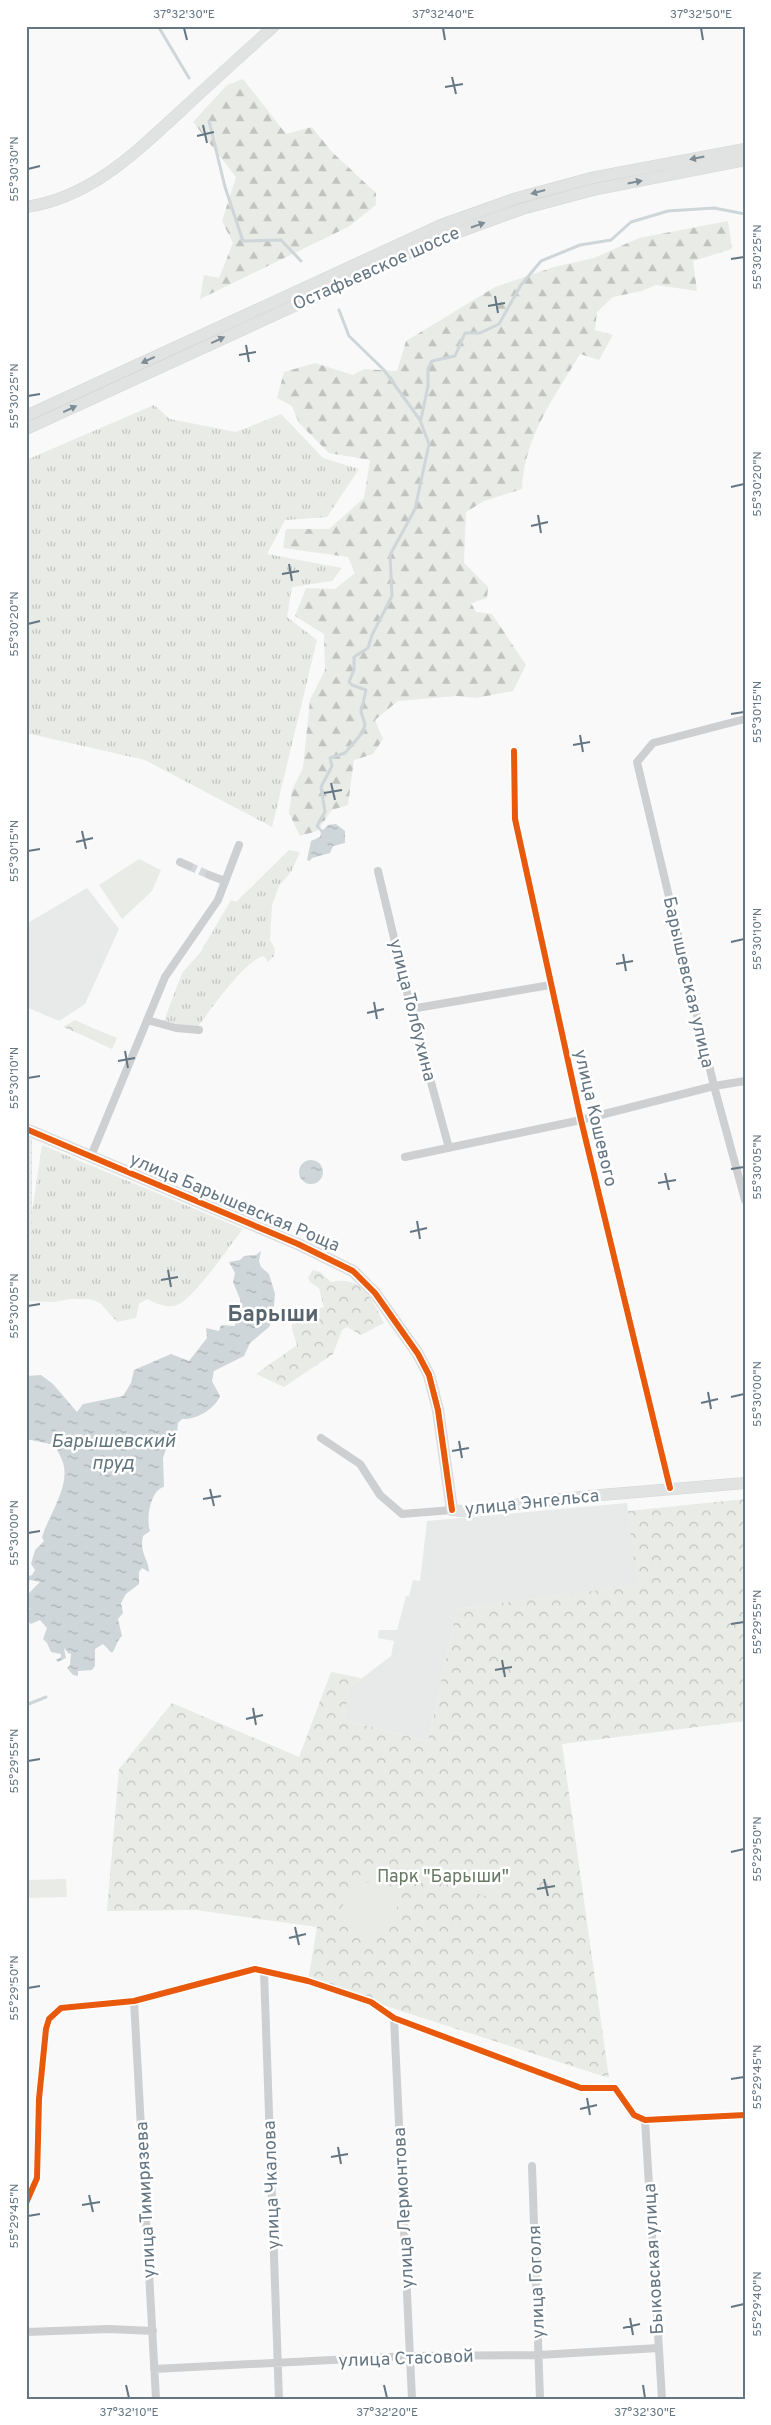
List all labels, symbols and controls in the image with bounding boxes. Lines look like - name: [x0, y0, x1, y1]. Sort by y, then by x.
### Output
- text: 37°32'30"E: [153, 7, 215, 23]
- text: 37°32'40"E: [412, 7, 474, 23]
- text: 37°32'50"E: [670, 7, 732, 23]
- text: 55°30'30"N: [7, 136, 23, 202]
- one-way arrow: [689, 154, 704, 162]
- one-way arrow: [627, 177, 643, 185]
- one-way arrow: [531, 189, 546, 197]
- one-way arrow: [471, 221, 486, 229]
- street label: Остафьевское шоссе: [290, 222, 464, 317]
- text: 55°30'25"N: [750, 224, 766, 290]
- one-way arrow: [211, 336, 225, 344]
- one-way arrow: [141, 356, 155, 364]
- text: 55°30'25"N: [7, 363, 23, 429]
- one-way arrow: [63, 404, 77, 412]
- text: 55°30'20"N: [750, 451, 766, 517]
- text: 55°30'20"N: [7, 591, 23, 657]
- text: 55°30'15"N: [750, 681, 766, 743]
- text: 55°30'15"N: [7, 820, 23, 882]
- street label: Барышевская улица: [657, 894, 718, 1070]
- text: 55°30'10"N: [750, 908, 766, 970]
- street label: улица Толбухина: [383, 937, 440, 1084]
- text: 55°30'10"N: [7, 1047, 23, 1109]
- street label: улица Кошевого: [568, 1048, 621, 1189]
- text: 55°30'05"N: [750, 1134, 766, 1200]
- street label: улица Барышевская Роща: [126, 1149, 343, 1258]
- text: 55°30'05"N: [7, 1273, 23, 1339]
- district label: Барыши: [227, 1302, 319, 1329]
- text: 55°30'00"N: [750, 1361, 766, 1427]
- water label: Барышевский пруд: [51, 1430, 176, 1476]
- street label: улица Энгельса: [464, 1485, 601, 1522]
- text: 55°30'00"N: [7, 1500, 23, 1566]
- text: 55°29'55"N: [750, 1589, 766, 1655]
- text: 55°29'55"N: [7, 1728, 23, 1794]
- text: 55°29'50"N: [750, 1816, 766, 1882]
- park label: Парк "Барыши": [377, 1866, 509, 1889]
- text: 55°29'50"N: [7, 1955, 23, 2021]
- text: 55°29'45"N: [750, 2044, 766, 2110]
- street label: улица Чкалова: [259, 2120, 286, 2250]
- street label: улица Тимирязева: [131, 2121, 162, 2279]
- street label: улица Лермонтова: [389, 2127, 420, 2289]
- text: 55°29'45"N: [7, 2183, 23, 2249]
- street label: Быковская улица: [639, 2183, 670, 2335]
- street label: улица Гоголя: [524, 2225, 551, 2339]
- text: 55°29'40"N: [750, 2271, 766, 2337]
- street label: улица Стасовой: [338, 2346, 474, 2373]
- text: 37°32'10"E: [99, 2405, 159, 2421]
- text: 37°32'20"E: [356, 2405, 418, 2421]
- text: 37°32'30"E: [614, 2405, 676, 2421]

